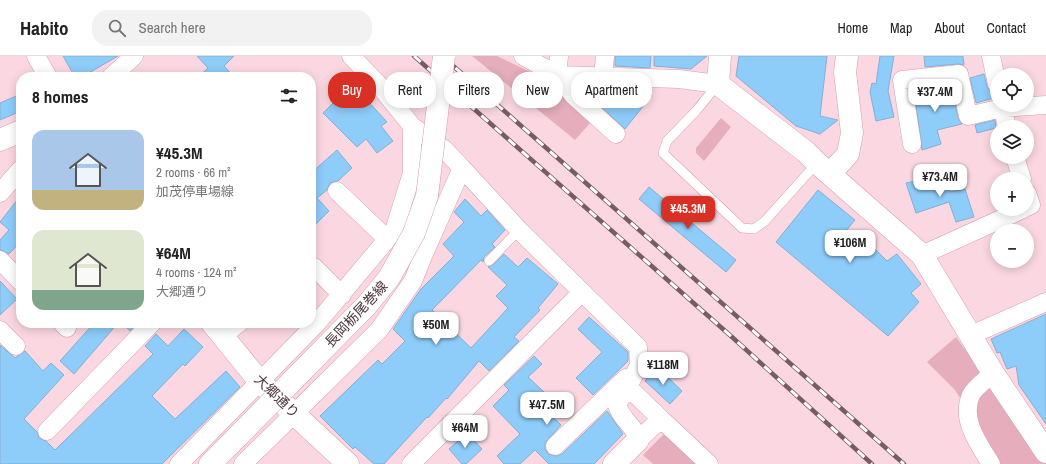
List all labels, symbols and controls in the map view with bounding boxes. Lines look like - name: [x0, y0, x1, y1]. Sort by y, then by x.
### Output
- search box: [92, 10, 372, 46]
- text: Habito: [20, 15, 68, 41]
- icon: search: [106, 17, 128, 39]
- text: Search here: [138, 17, 206, 38]
- text: Home: [837, 19, 868, 37]
- text: Map: [890, 19, 912, 37]
- text: About: [934, 19, 964, 37]
- text: Contact: [986, 19, 1026, 37]
- map controls: [990, 68, 1034, 268]
- button: locate: [990, 68, 1034, 112]
- chip: Buy: [328, 72, 376, 108]
- chip: Rent: [384, 72, 436, 108]
- chip: Filters: [444, 72, 504, 108]
- chip: New: [512, 72, 563, 108]
- chip: Apartment: [571, 72, 652, 108]
- pin: ¥37.4M: [902, 79, 968, 113]
- text: ¥37.4M: [917, 83, 953, 100]
- text: 8 homes: [32, 85, 89, 108]
- icon: filters: [278, 85, 300, 107]
- button: layers: [990, 120, 1034, 164]
- text: ¥45.3M: [156, 141, 203, 164]
- icon: home: [64, 146, 112, 194]
- text: 2 rooms · 66 m²: [156, 164, 231, 181]
- pin: ¥73.4M: [907, 164, 973, 198]
- text: ¥73.4M: [922, 168, 958, 185]
- button: +: [990, 172, 1034, 216]
- text: 加茂停車場線: [156, 183, 234, 200]
- pin: ¥45.3M: [655, 196, 721, 230]
- text: ¥45.3M: [670, 200, 706, 217]
- button: −: [990, 224, 1034, 268]
- pin: ¥106M: [822, 230, 878, 264]
- text: ¥106M: [834, 234, 866, 251]
- text: ¥64M: [156, 241, 191, 264]
- icon: home: [64, 246, 112, 294]
- text: 4 rooms · 124 m²: [156, 264, 237, 281]
- street label: 長岡栃尾巻線: [321, 277, 391, 351]
- text: 大郷通り: [156, 283, 208, 300]
- pin: ¥50M: [412, 312, 460, 346]
- text: ¥50M: [423, 316, 449, 333]
- pin: ¥118M: [635, 352, 691, 386]
- text: ¥118M: [647, 356, 679, 373]
- street label: 大郷通り: [251, 370, 303, 422]
- pin: ¥47.5M: [514, 392, 580, 426]
- text: ¥47.5M: [529, 396, 565, 413]
- pin: ¥64M: [441, 415, 489, 449]
- text: ¥64M: [452, 419, 478, 436]

